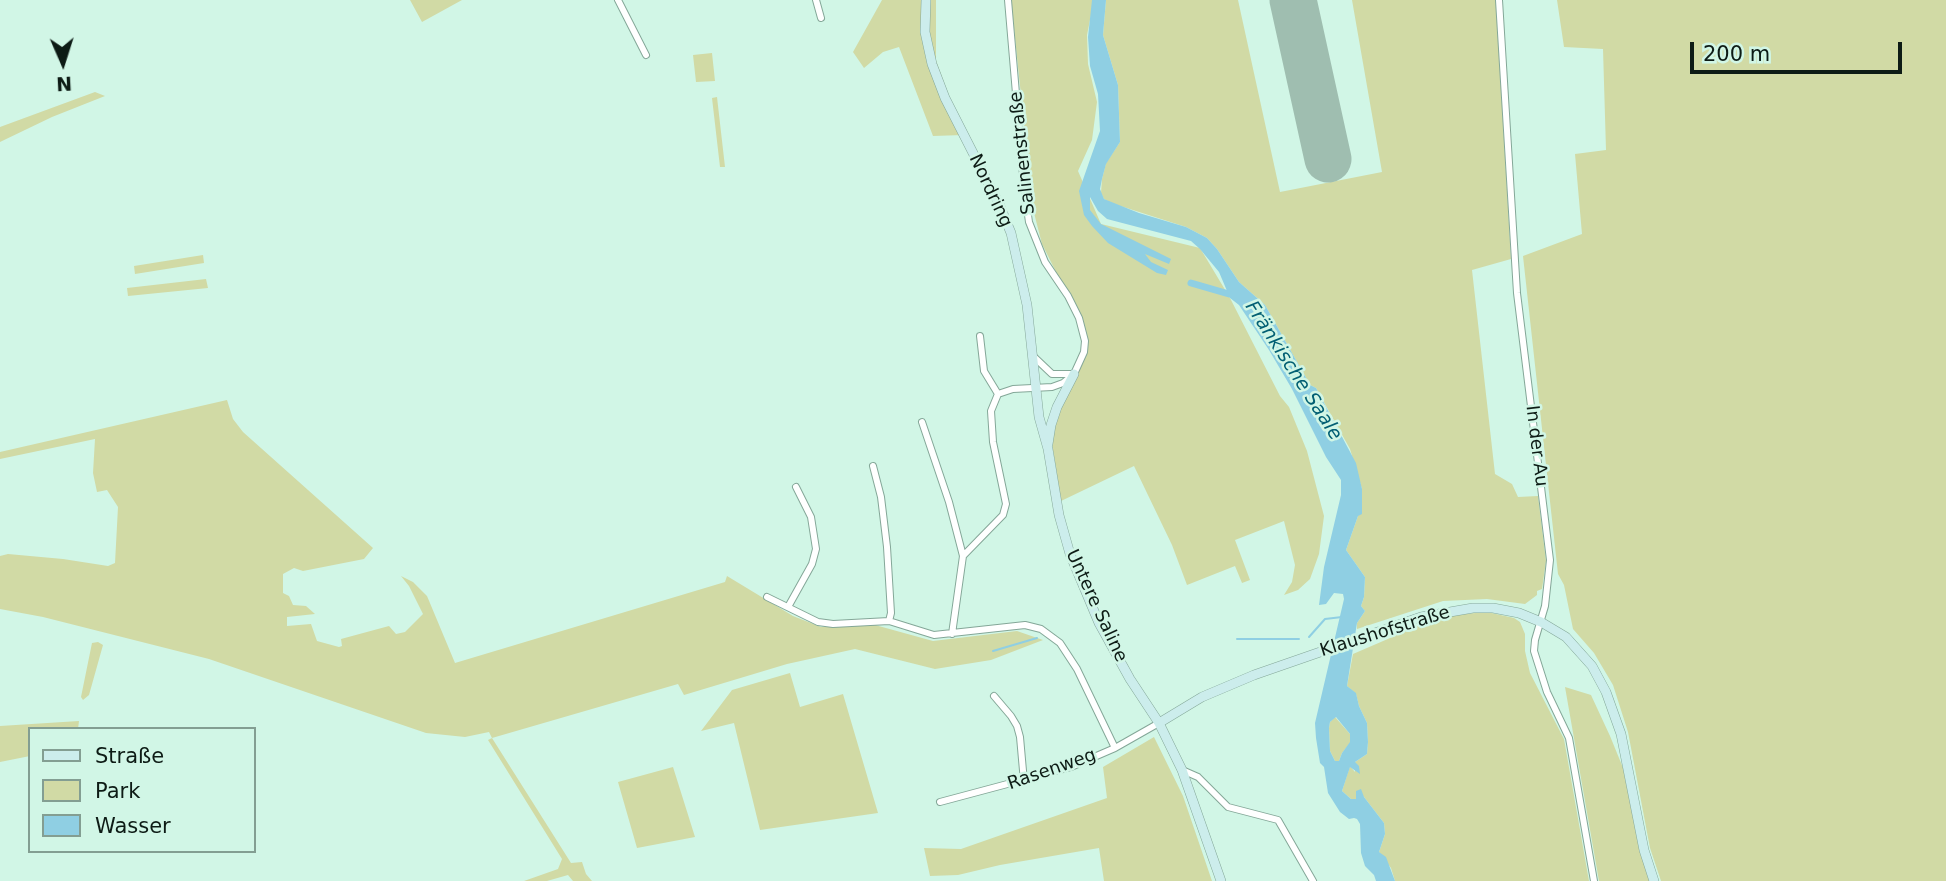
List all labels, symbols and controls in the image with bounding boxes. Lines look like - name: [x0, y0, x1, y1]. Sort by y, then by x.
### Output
- north arrow: [28, 28, 98, 98]
- scale bar: [1694, 28, 1906, 72]
- text: 200 m: [1703, 42, 1770, 66]
- text: N: [56, 73, 73, 95]
- street label: Salinenstraße: [1006, 90, 1040, 216]
- street label: Nordring: [964, 151, 1016, 231]
- water label: Fränkische Saale: [1240, 297, 1346, 445]
- street label: In der Au: [1520, 404, 1552, 488]
- street label: Untere Saline: [1061, 546, 1131, 666]
- street label: Klaushofstraße: [1317, 602, 1453, 662]
- legend: [28, 727, 256, 853]
- text: Straße: [95, 744, 164, 768]
- street label: Rasenweg: [1005, 745, 1099, 795]
- text: Park: [95, 779, 140, 803]
- text: Wasser: [95, 814, 171, 838]

